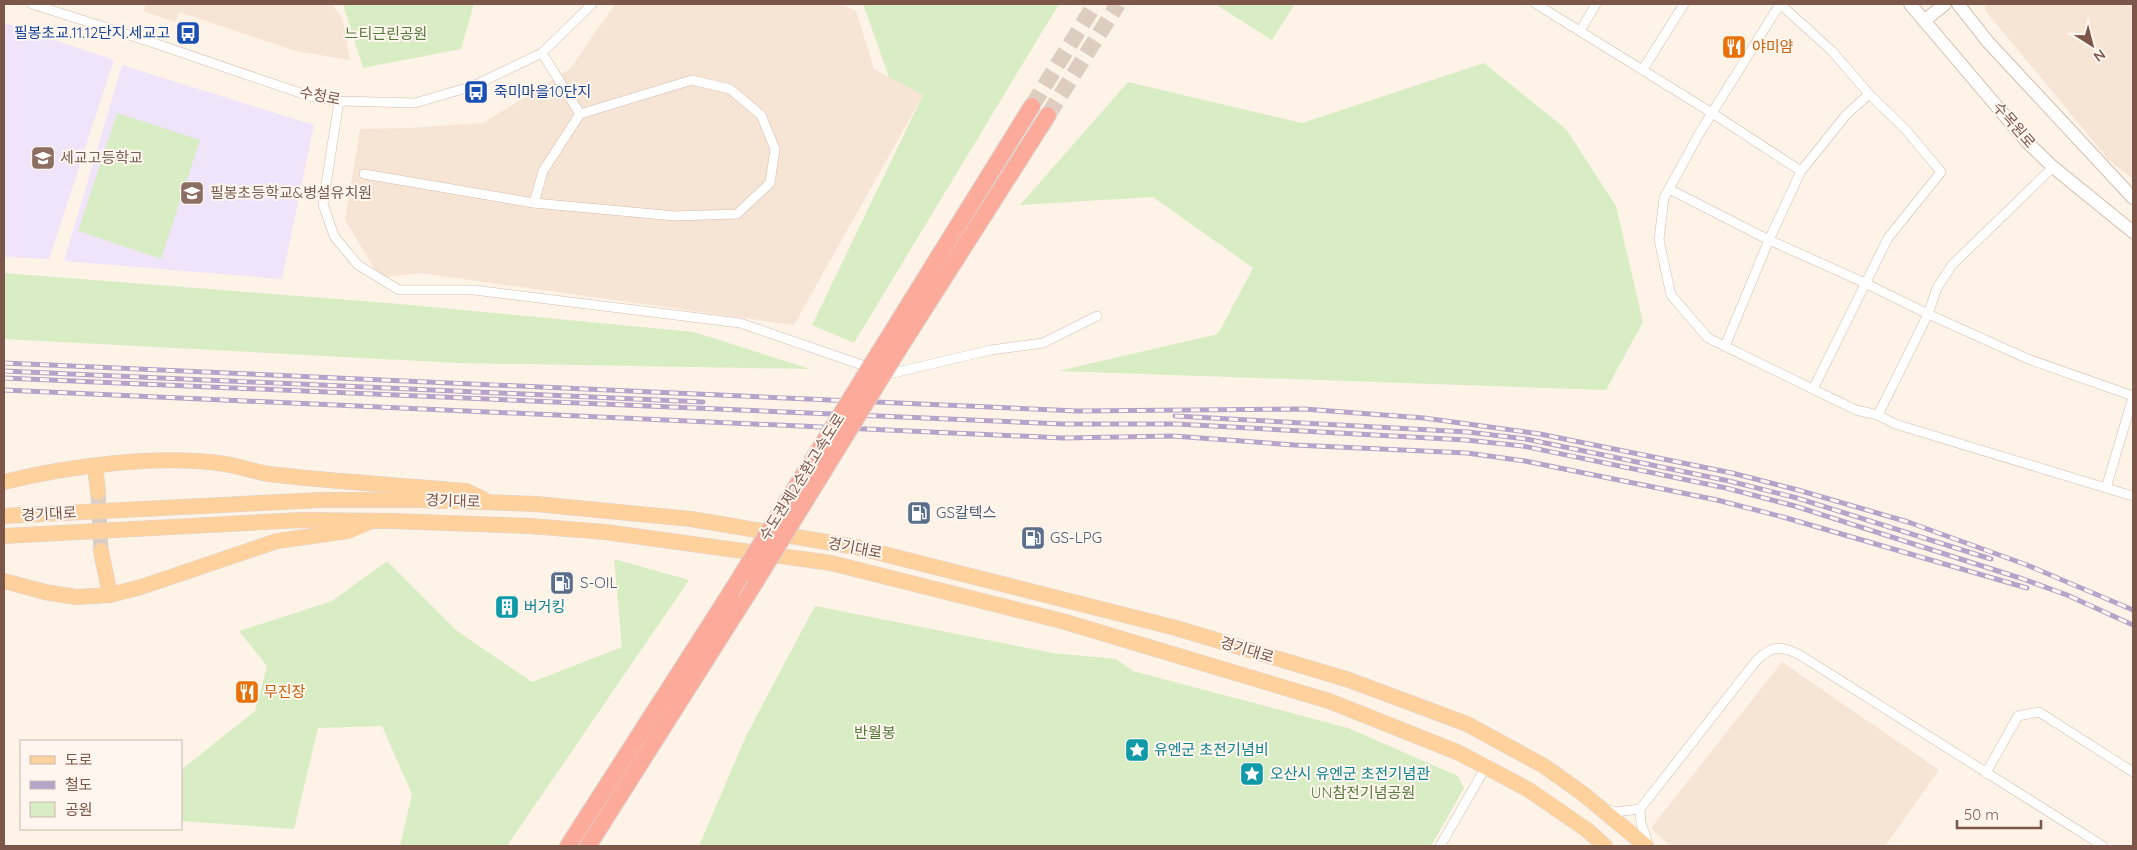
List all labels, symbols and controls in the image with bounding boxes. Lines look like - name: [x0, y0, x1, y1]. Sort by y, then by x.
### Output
- bus stop icon: 필봉초교.11.12단지.세교고: [175, 20, 201, 46]
- north arrow: [2067, 20, 2117, 70]
- place label: 필봉초교.11.12단지.세교고: [14, 23, 170, 42]
- park label: 느티근린공원: [345, 24, 427, 43]
- restaurant icon: 야미얌: [1721, 34, 1747, 60]
- place label: 야미얌: [1752, 37, 1794, 56]
- text: N: [2090, 45, 2109, 66]
- bus stop icon: 죽미마을10단지: [463, 79, 489, 105]
- street label: 수청로: [298, 82, 342, 109]
- place label: 죽미마을10단지: [494, 82, 591, 101]
- street label: 수목원로: [1989, 98, 2040, 152]
- school or university icon: 세교고등학교: [30, 145, 56, 171]
- place label: 세교고등학교: [60, 148, 143, 167]
- school or university icon: 필봉초등학교&병설유치원: [179, 180, 205, 206]
- place label: 필봉초등학교&병설유치원: [210, 183, 372, 202]
- street label: 수도권제2순환고속도로: [755, 410, 848, 544]
- street label: 경기대로: [425, 490, 481, 511]
- fuel station icon: GS칼텍스: [906, 500, 932, 526]
- street label: 경기대로: [21, 503, 77, 524]
- place label: GS칼텍스: [936, 503, 996, 522]
- fuel station icon: GS-LPG: [1020, 525, 1046, 551]
- place label: GS-LPG: [1050, 528, 1102, 547]
- street label: 경기대로: [826, 533, 884, 562]
- fuel station icon: S-OIL: [549, 570, 575, 596]
- place label: S-OIL: [580, 573, 618, 592]
- building icon: 버거킹: [494, 594, 520, 620]
- place label: 버거킹: [524, 597, 565, 616]
- street label: 경기대로: [1218, 632, 1276, 667]
- restaurant icon: 무진장: [234, 679, 260, 705]
- place label: 무진장: [264, 682, 306, 701]
- park label: 반월봉: [854, 723, 896, 742]
- place icon: 유엔군 초전기념비: [1124, 737, 1150, 763]
- legend: [20, 740, 182, 830]
- place label: 유엔군 초전기념비: [1154, 740, 1269, 759]
- text: 도로: [65, 750, 93, 769]
- place icon: 오산시 유엔군 초전기념관: [1239, 761, 1265, 787]
- place label: 오산시 유엔군 초전기념관: [1270, 764, 1430, 783]
- text: 철도: [65, 775, 93, 794]
- park label: UN참전기념공원: [1311, 783, 1415, 802]
- scale bar: [1957, 798, 2041, 830]
- text: 공원: [65, 800, 93, 819]
- text: 50 m: [1964, 805, 1999, 824]

